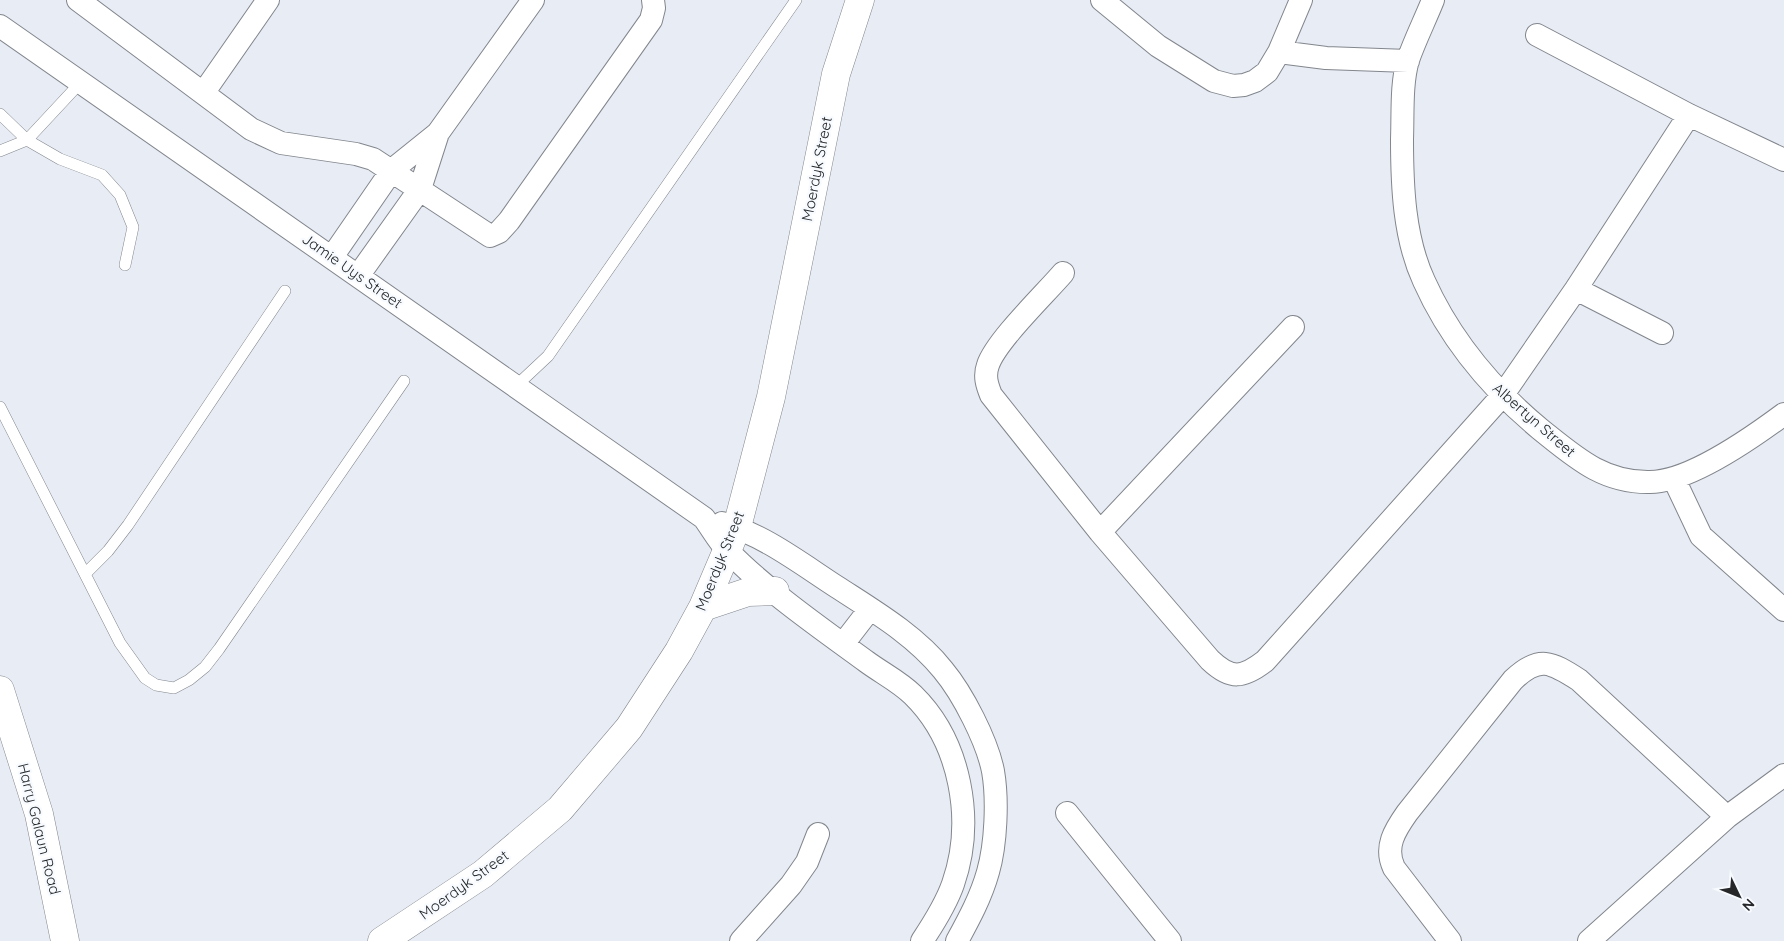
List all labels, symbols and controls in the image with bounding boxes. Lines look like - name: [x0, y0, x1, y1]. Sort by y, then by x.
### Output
- street label: Moerdyk Street: [797, 115, 836, 223]
- street label: Jamie Uys Street: [298, 229, 406, 312]
- street label: Albertyn Street: [1489, 378, 1580, 461]
- street label: Moerdyk Street: [691, 508, 748, 614]
- street label: Harry Galaun Road: [14, 761, 65, 897]
- street label: Moerdyk Street: [415, 846, 512, 923]
- north arrow: [1714, 871, 1764, 921]
- text: N: [1738, 895, 1759, 915]

